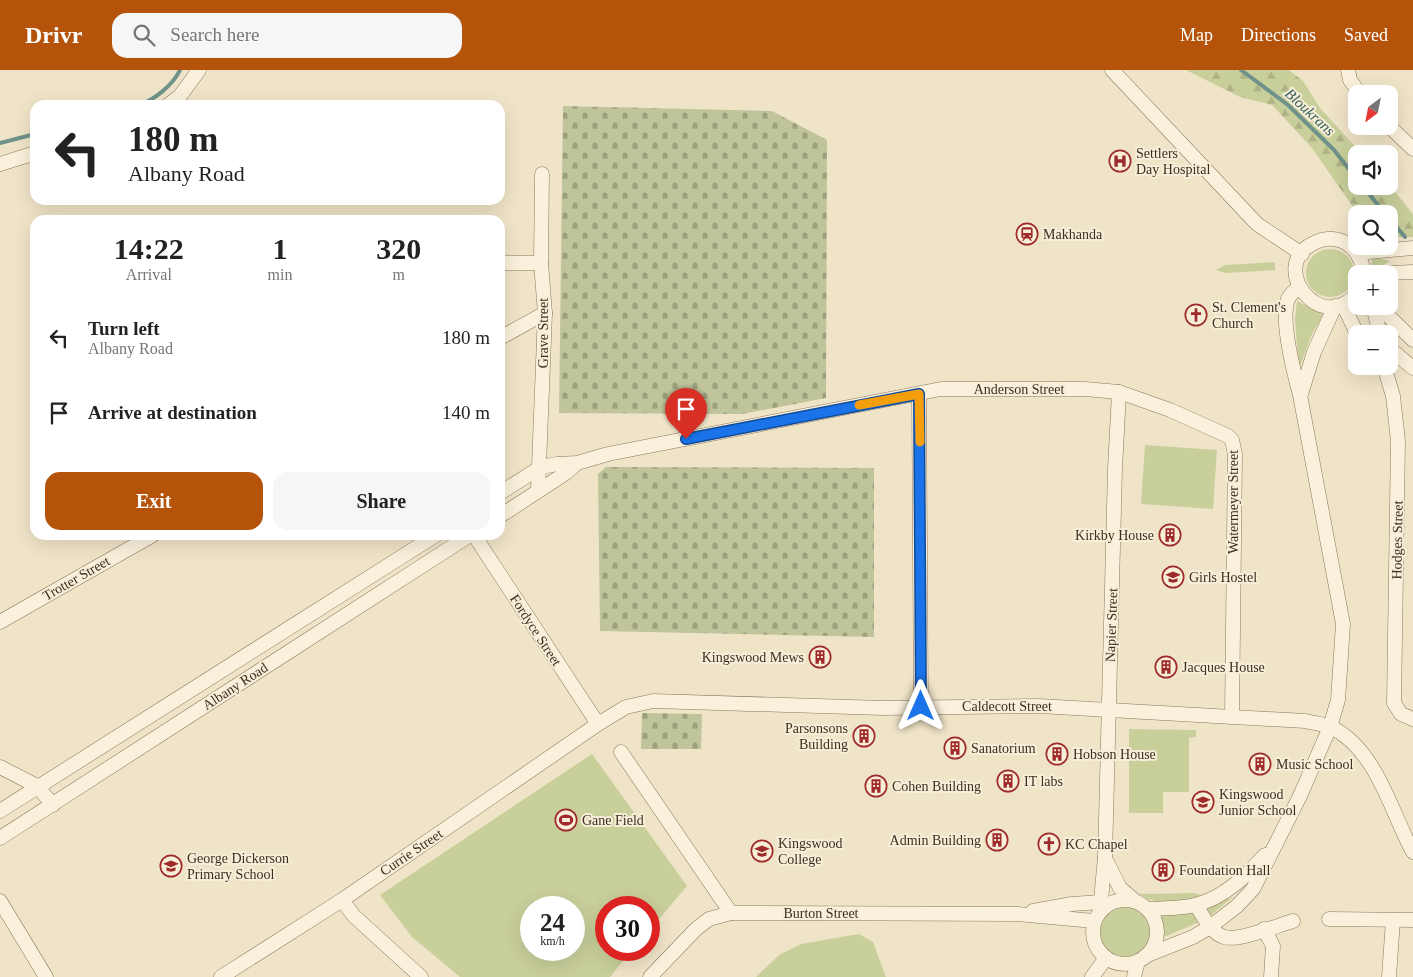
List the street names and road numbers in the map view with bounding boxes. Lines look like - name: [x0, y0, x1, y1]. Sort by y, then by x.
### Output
- street label: Grave Street: [536, 298, 551, 368]
- street label: Anderson Street: [974, 382, 1064, 397]
- street label: Watermeyer Street: [1226, 450, 1241, 554]
- street label: Hodges Street: [1389, 500, 1406, 580]
- street label: Trotter Street: [40, 553, 112, 604]
- street label: Napier Street: [1103, 588, 1120, 662]
- street label: Fordyce Street: [507, 592, 564, 669]
- street label: Albany Road: [200, 660, 270, 713]
- street label: Caldecott Street: [962, 699, 1052, 714]
- street label: Currie Street: [377, 826, 445, 879]
- street label: Burton Street: [783, 906, 859, 921]

